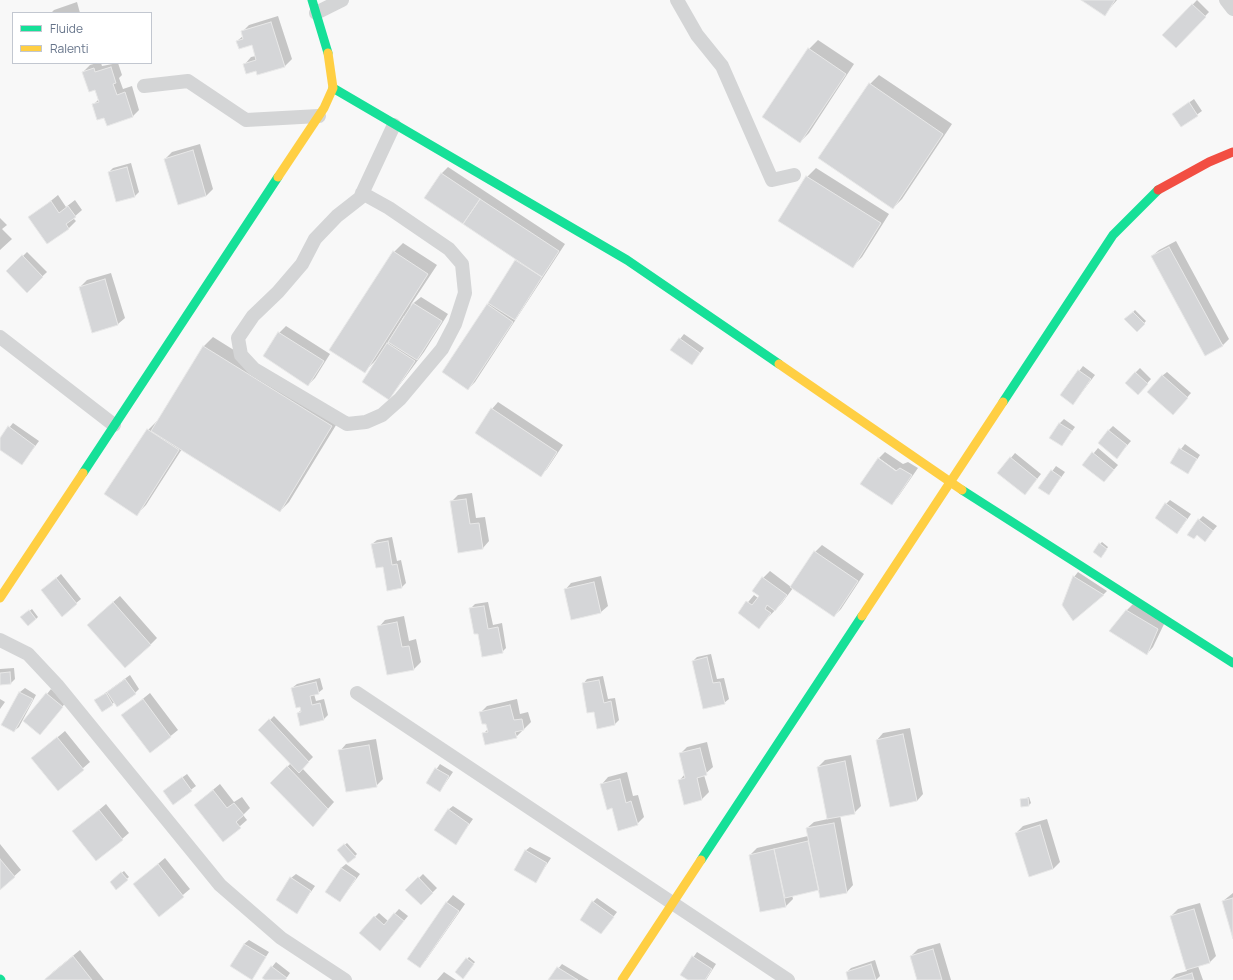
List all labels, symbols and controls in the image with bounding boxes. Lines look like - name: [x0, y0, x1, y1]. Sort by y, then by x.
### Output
- legend: [12, 12, 152, 64]
- text: Fluide: [50, 20, 83, 37]
- text: Ralenti: [50, 40, 89, 57]

